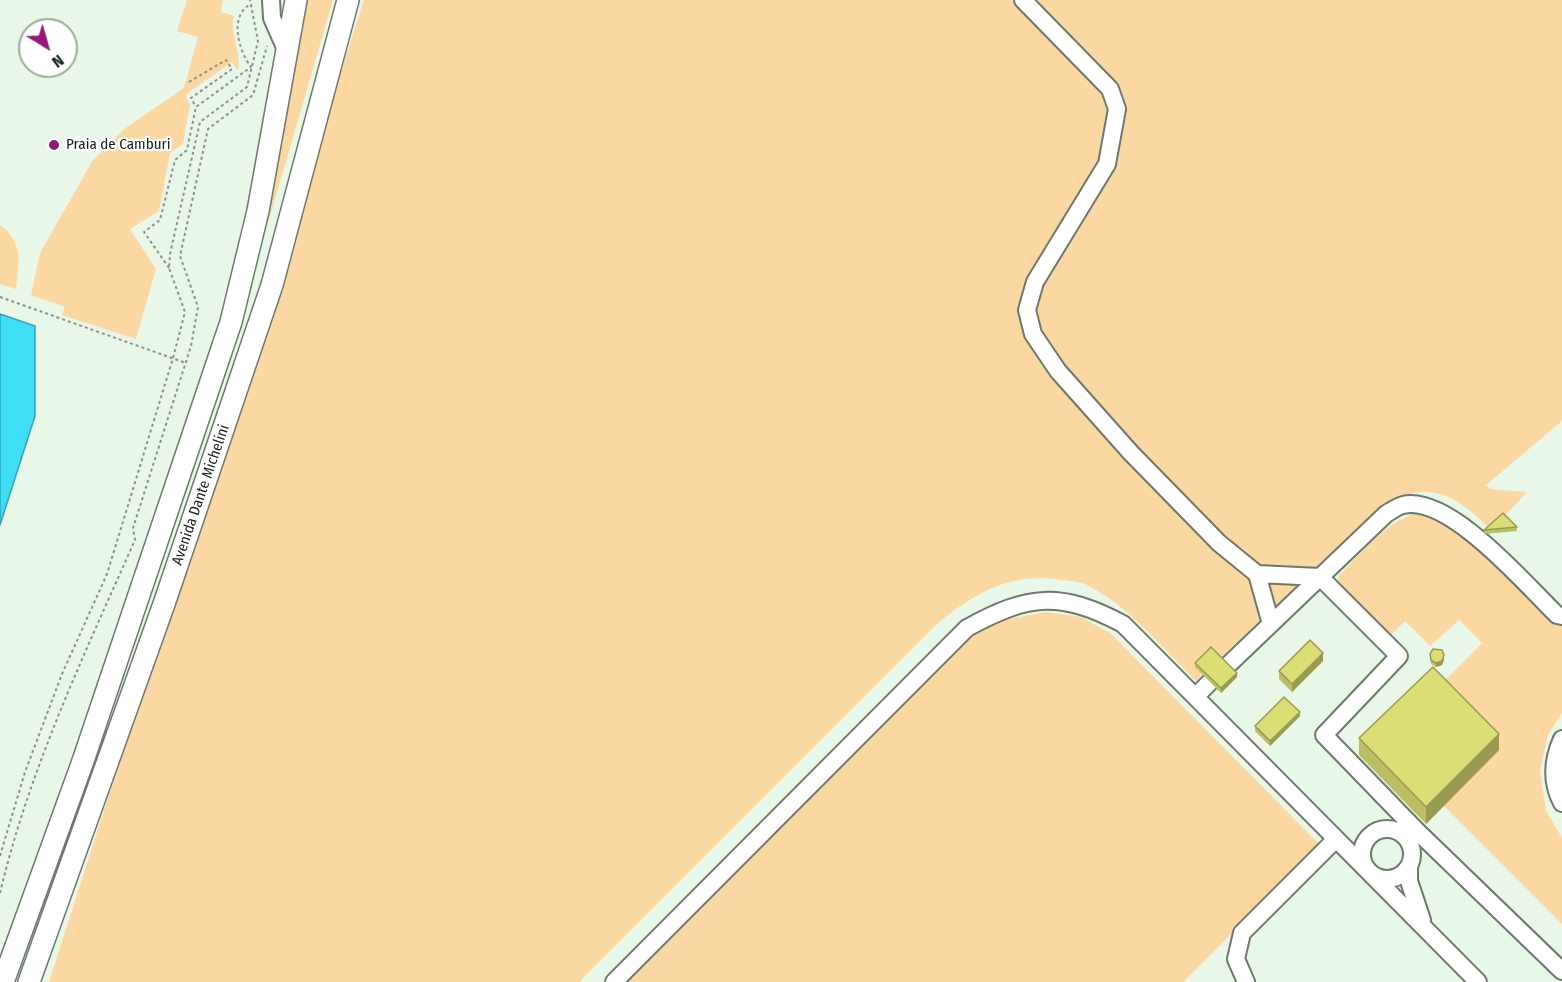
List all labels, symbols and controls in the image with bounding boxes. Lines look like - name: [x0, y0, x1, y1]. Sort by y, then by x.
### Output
- north arrow: [18, 18, 78, 78]
- text: N: [48, 51, 67, 72]
- place label: Praia de Camburi: [66, 136, 170, 154]
- marker: Praia de Camburi: [47, 138, 61, 152]
- street label: Avenida Dante Michelini: [168, 422, 234, 568]

